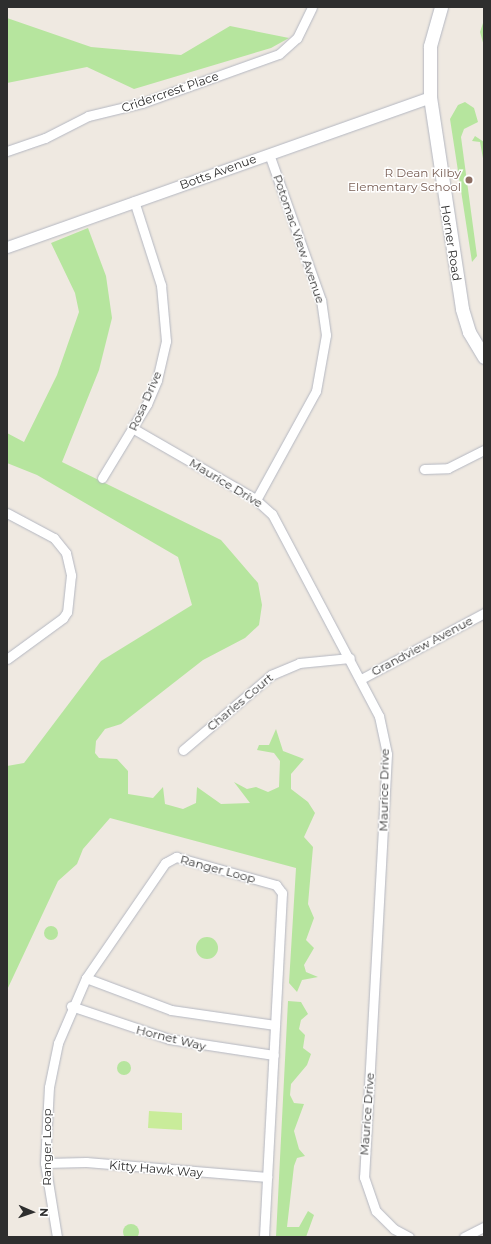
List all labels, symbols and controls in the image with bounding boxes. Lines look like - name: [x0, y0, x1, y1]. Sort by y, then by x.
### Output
- street label: Cridercrest Place: [120, 69, 220, 115]
- street label: Botts Avenue: [178, 151, 258, 193]
- place label: R Dean Kilby Elementary School: [348, 166, 461, 194]
- street label: Potomac View Avenue: [270, 173, 328, 305]
- marker: R Dean Kilby Elementary School: [464, 175, 474, 185]
- street label: Horner Road: [438, 204, 464, 282]
- street label: Rosa Drive: [125, 369, 165, 433]
- street label: Maurice Drive: [187, 455, 265, 511]
- street label: Grandview Avenue: [369, 613, 475, 679]
- street label: Charles Court: [204, 670, 276, 734]
- street label: Maurice Drive: [376, 748, 392, 832]
- street label: Ranger Loop: [179, 852, 257, 886]
- street label: Hornet Way: [135, 1022, 207, 1054]
- street label: Maurice Drive: [357, 1072, 377, 1156]
- street label: Ranger Loop: [40, 1108, 54, 1186]
- street label: Kitty Hawk Way: [109, 1158, 203, 1180]
- north arrow: [12, 1192, 52, 1232]
- text: N: [37, 1208, 51, 1217]

